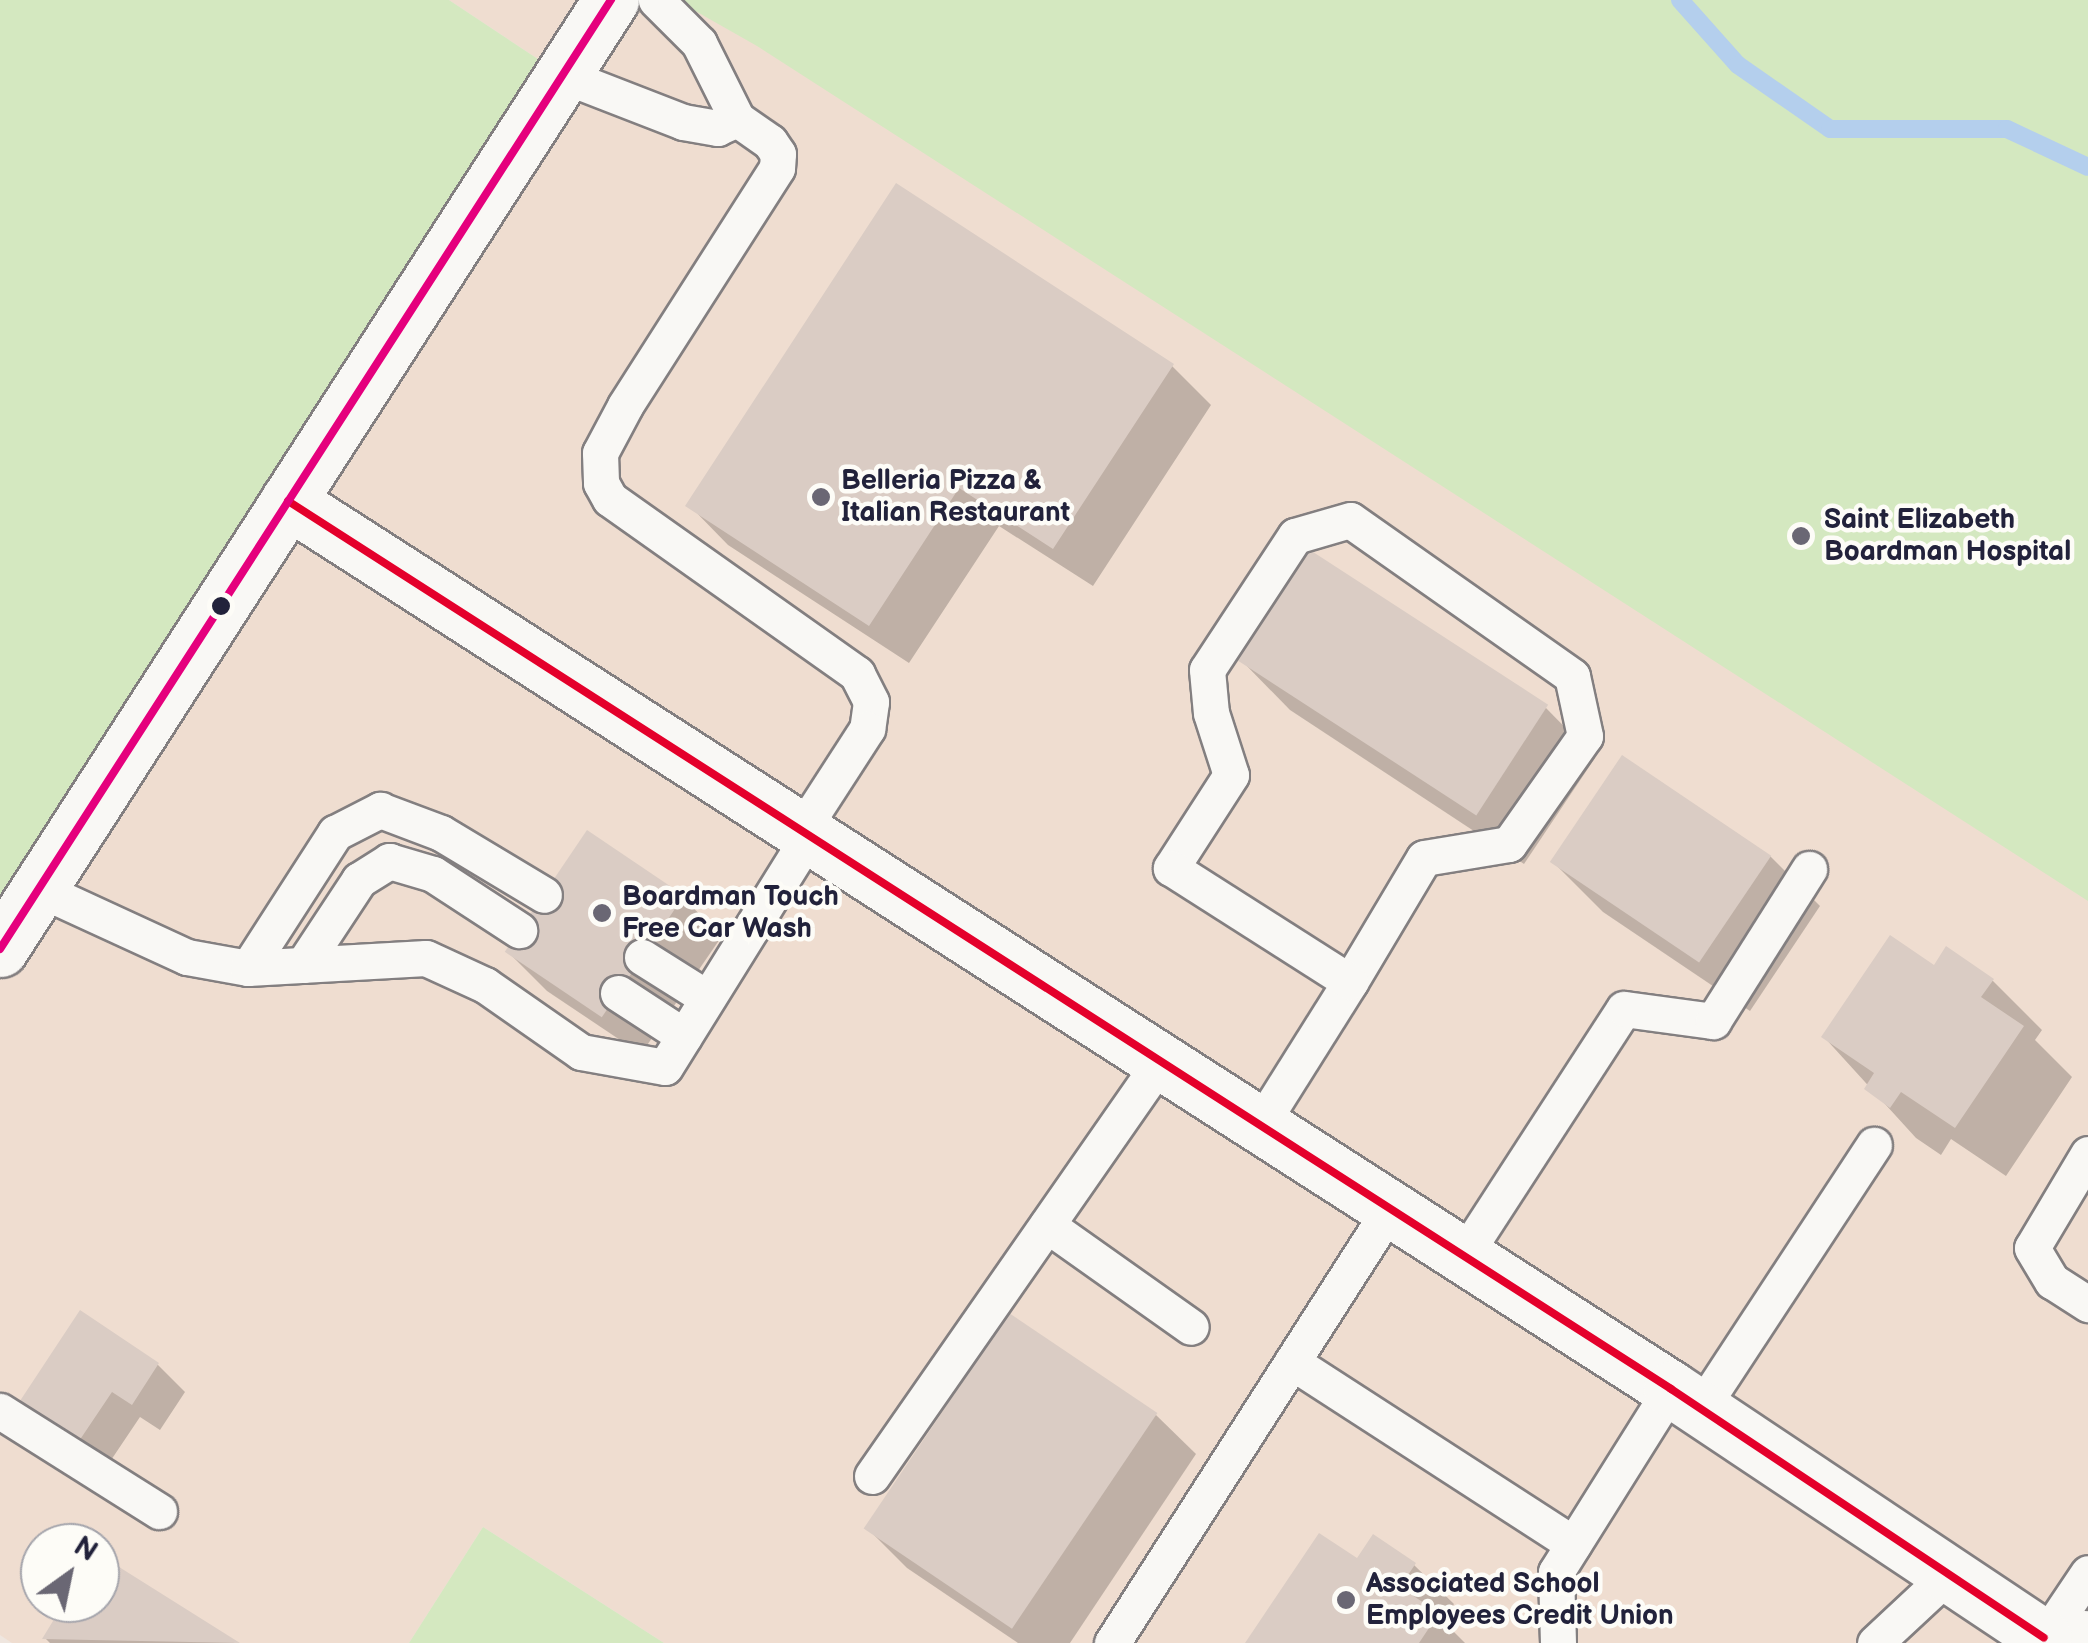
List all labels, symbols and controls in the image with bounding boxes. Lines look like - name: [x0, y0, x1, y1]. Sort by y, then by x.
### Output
- place label: Belleria Pizza & Italian Restaurant: [841, 464, 1070, 530]
- marker: Belleria Pizza & Italian Restaurant: [810, 486, 832, 508]
- place label: Saint Elizabeth Boardman Hospital: [1824, 503, 2071, 569]
- marker: Saint Elizabeth Boardman Hospital: [1788, 523, 1814, 549]
- unlabelled marker: [211, 596, 231, 616]
- place label: Boardman Touch Free Car Wash: [622, 880, 839, 946]
- marker: Boardman Touch Free Car Wash: [591, 902, 613, 924]
- north arrow: [20, 1523, 120, 1623]
- text: N: [68, 1530, 103, 1569]
- place label: Associated School Employees Credit Union: [1366, 1567, 1674, 1633]
- marker: Associated School Employees Credit Union: [1335, 1589, 1357, 1611]

